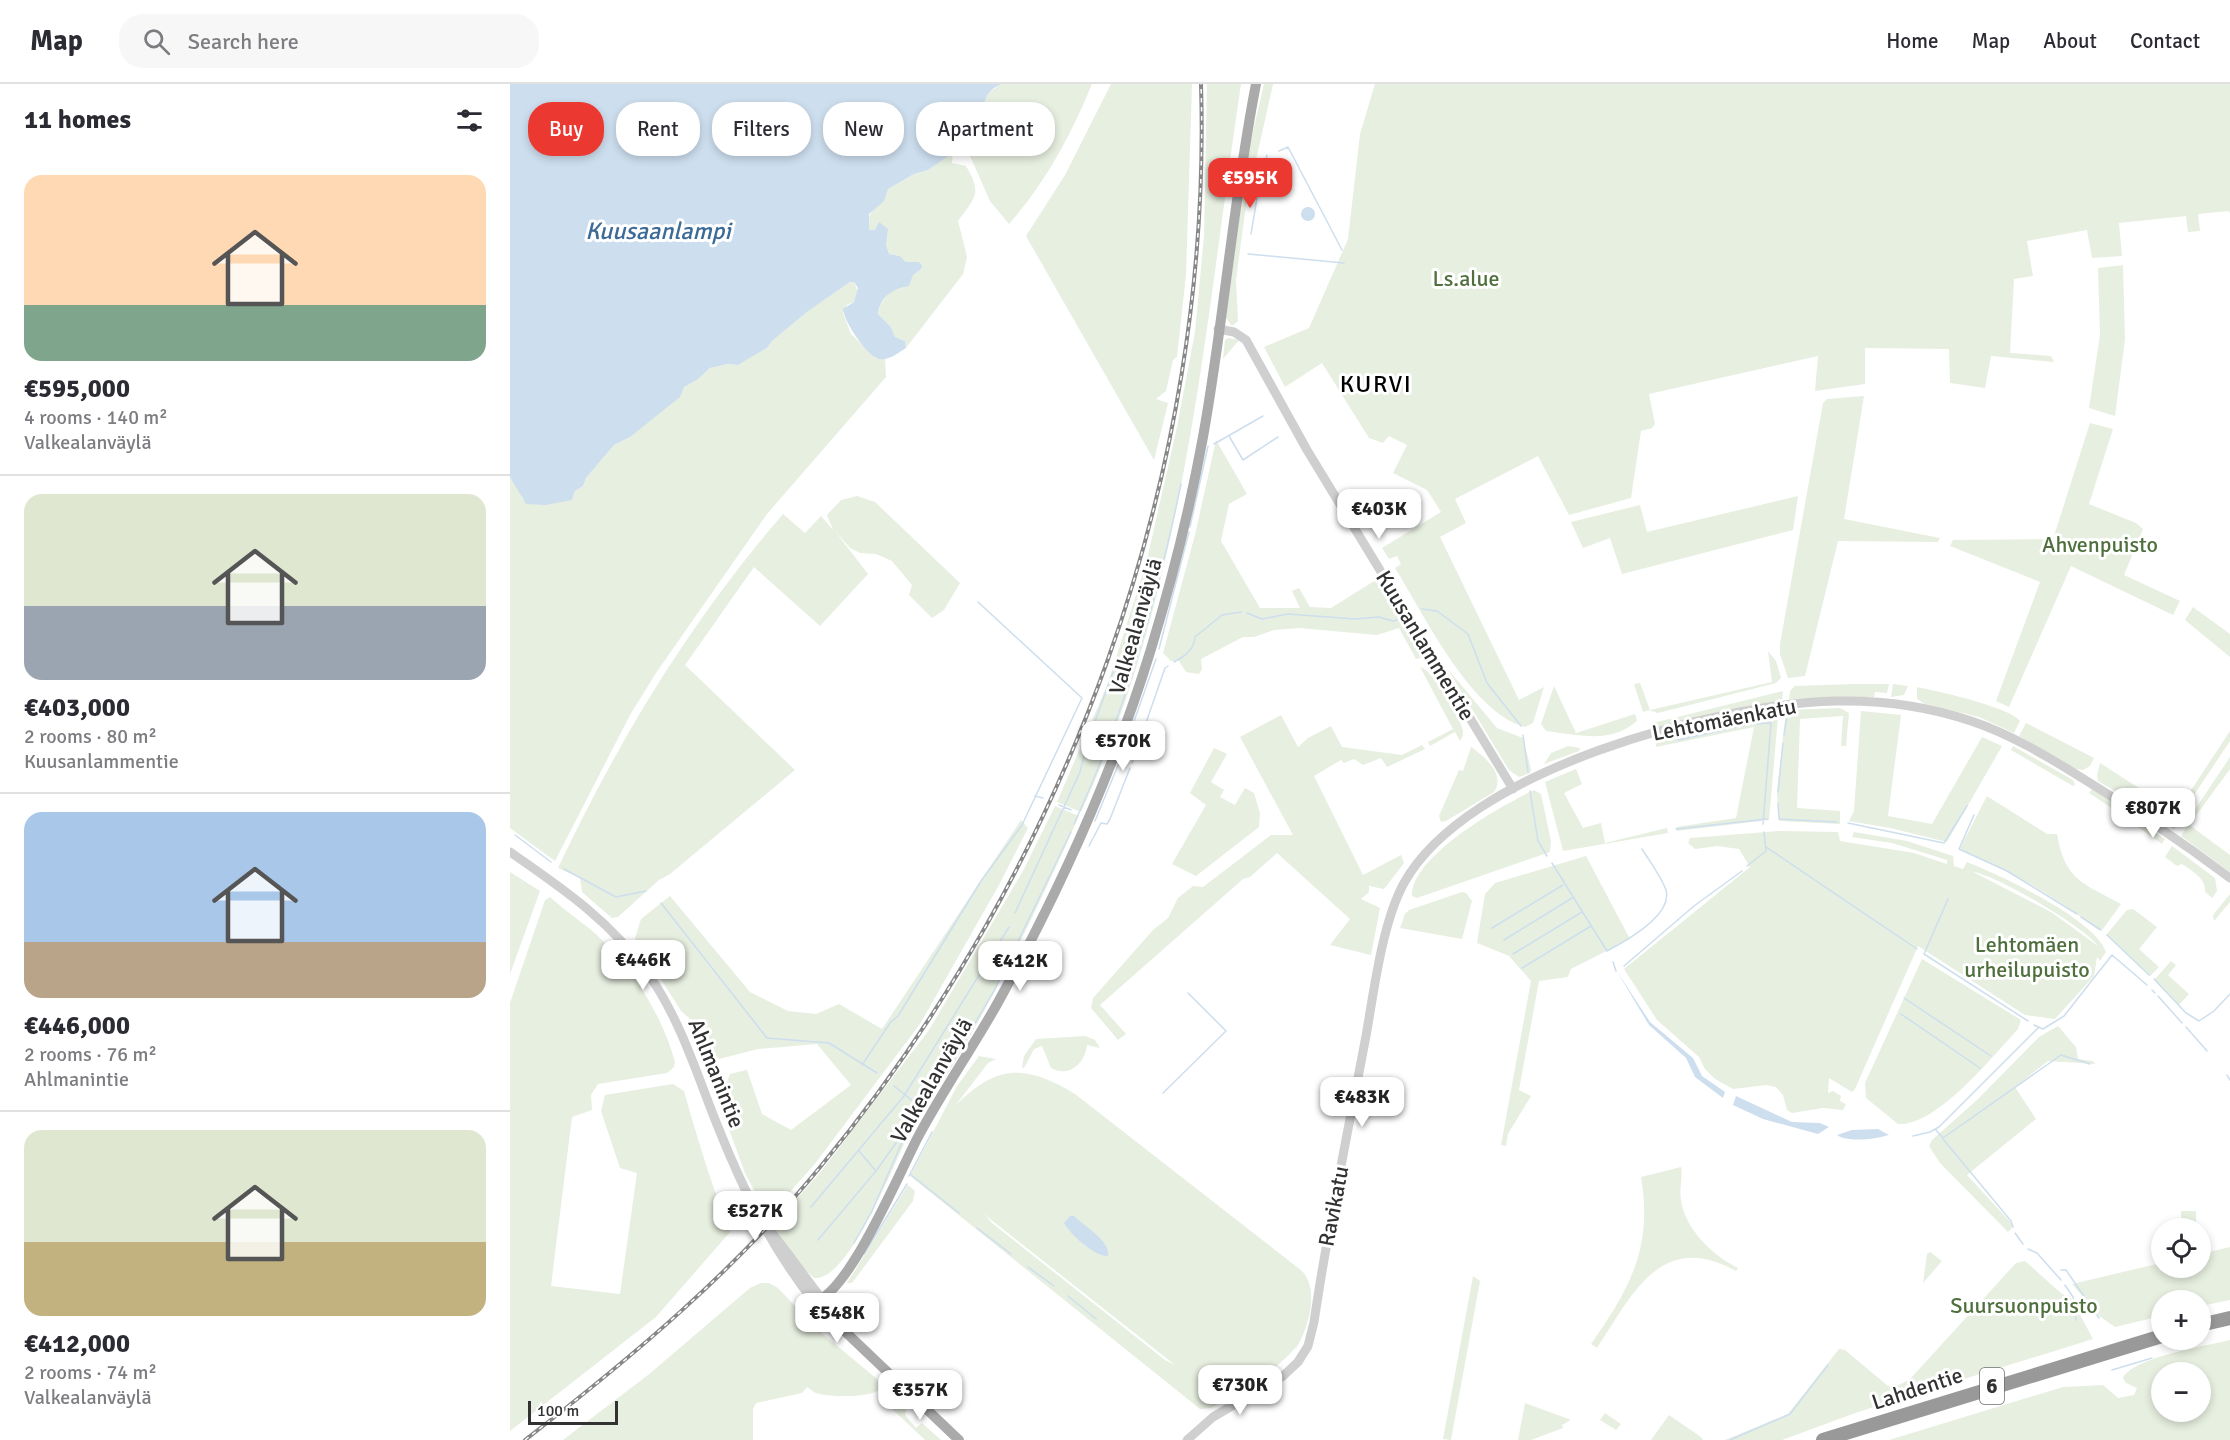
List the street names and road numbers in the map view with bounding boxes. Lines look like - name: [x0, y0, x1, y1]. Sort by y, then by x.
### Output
- street label: Valkealanväylä: [1103, 555, 1168, 697]
- street label: Kuusanlammentie: [1370, 565, 1481, 725]
- street label: Lehtomäenkatu: [1650, 692, 1798, 747]
- street label: Valkealanväylä: [885, 1013, 978, 1148]
- street label: Ahlmanintie: [682, 1015, 751, 1132]
- street label: Ravikatu: [1312, 1164, 1354, 1249]
- street label: Lahdentie: [1868, 1361, 1966, 1416]
- road number: 6: [1980, 1368, 2004, 1404]

